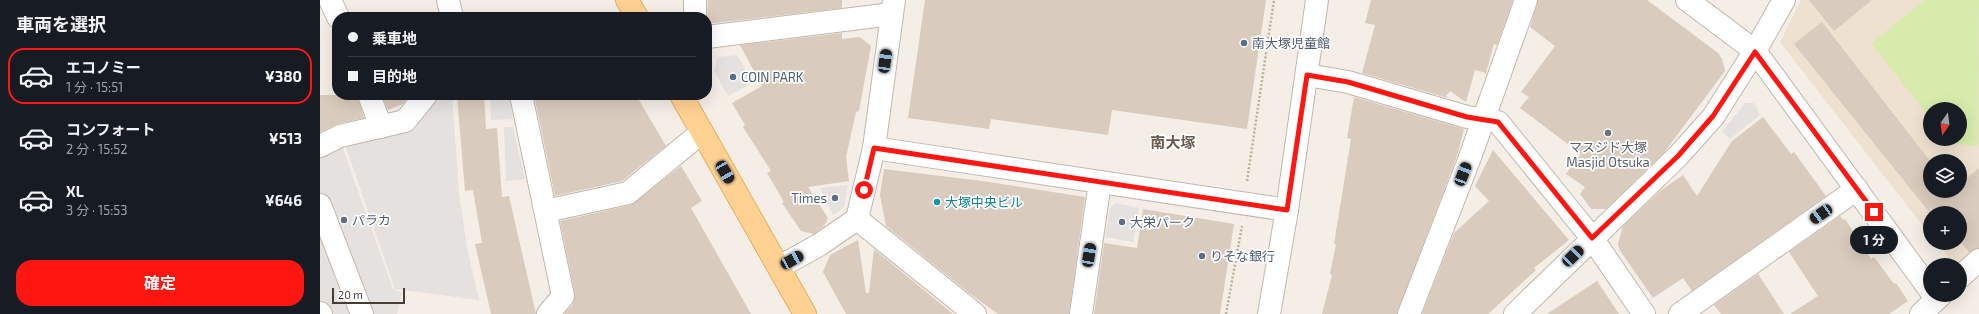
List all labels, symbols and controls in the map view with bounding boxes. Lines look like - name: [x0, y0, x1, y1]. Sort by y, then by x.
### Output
- text: 車両を選択: [16, 13, 106, 35]
- text: 乗車地: [372, 29, 417, 47]
- place label: 南大塚児童館: [1252, 35, 1330, 51]
- marker: 南大塚児童館: [1239, 38, 1249, 48]
- car: [877, 48, 893, 74]
- icon: car: [18, 58, 54, 94]
- text: エコノミー: [66, 58, 141, 76]
- text: ¥380: [265, 67, 302, 85]
- text: 目的地: [372, 67, 417, 85]
- place label: COIN PARK: [741, 69, 804, 85]
- marker: COIN PARK: [728, 72, 738, 82]
- text: 1 分 · 15:51: [66, 79, 123, 95]
- north arrow: [1923, 102, 1967, 146]
- map controls: [1923, 102, 1967, 302]
- icon: car: [18, 120, 54, 156]
- text: コンフォート: [66, 120, 156, 138]
- marker: マスジド大塚 Masjid Otsuka: [1603, 128, 1613, 138]
- text: ¥513: [269, 129, 302, 147]
- district label: 南大塚: [1150, 133, 1196, 151]
- place label: マスジド大塚 Masjid Otsuka: [1566, 139, 1650, 170]
- text: 2 分 · 15:52: [66, 141, 128, 157]
- button: layers: [1923, 154, 1967, 198]
- car: [714, 159, 736, 185]
- car: [1453, 161, 1473, 187]
- route start: [855, 181, 873, 199]
- icon: car: [18, 182, 54, 218]
- text: XL: [66, 182, 84, 200]
- place label: Times: [791, 190, 827, 206]
- text: ¥646: [265, 191, 302, 209]
- marker: Times: [830, 193, 840, 203]
- place label: 大塚中央ビル: [945, 194, 1023, 210]
- marker: 大塚中央ビル: [932, 197, 942, 207]
- text: 3 分 · 15:53: [66, 202, 127, 218]
- car: [1808, 202, 1834, 226]
- route end: [1865, 203, 1883, 221]
- button: +: [1923, 206, 1967, 250]
- place label: パラカ: [352, 212, 391, 228]
- place label: 大栄パーク: [1130, 214, 1195, 230]
- marker: パラカ: [339, 215, 349, 225]
- marker: 大栄パーク: [1117, 217, 1127, 227]
- callout: 1 分: [1850, 226, 1898, 254]
- text: 1 分: [1863, 232, 1885, 248]
- car: [1081, 242, 1097, 268]
- car: [1560, 243, 1586, 269]
- place label: りそな銀行: [1210, 248, 1275, 264]
- car: [779, 249, 805, 271]
- marker: りそな銀行: [1197, 251, 1207, 261]
- button: −: [1923, 258, 1967, 302]
- button: 確定: [16, 260, 304, 306]
- scale bar: [332, 286, 405, 305]
- text: 20 m: [338, 288, 363, 301]

